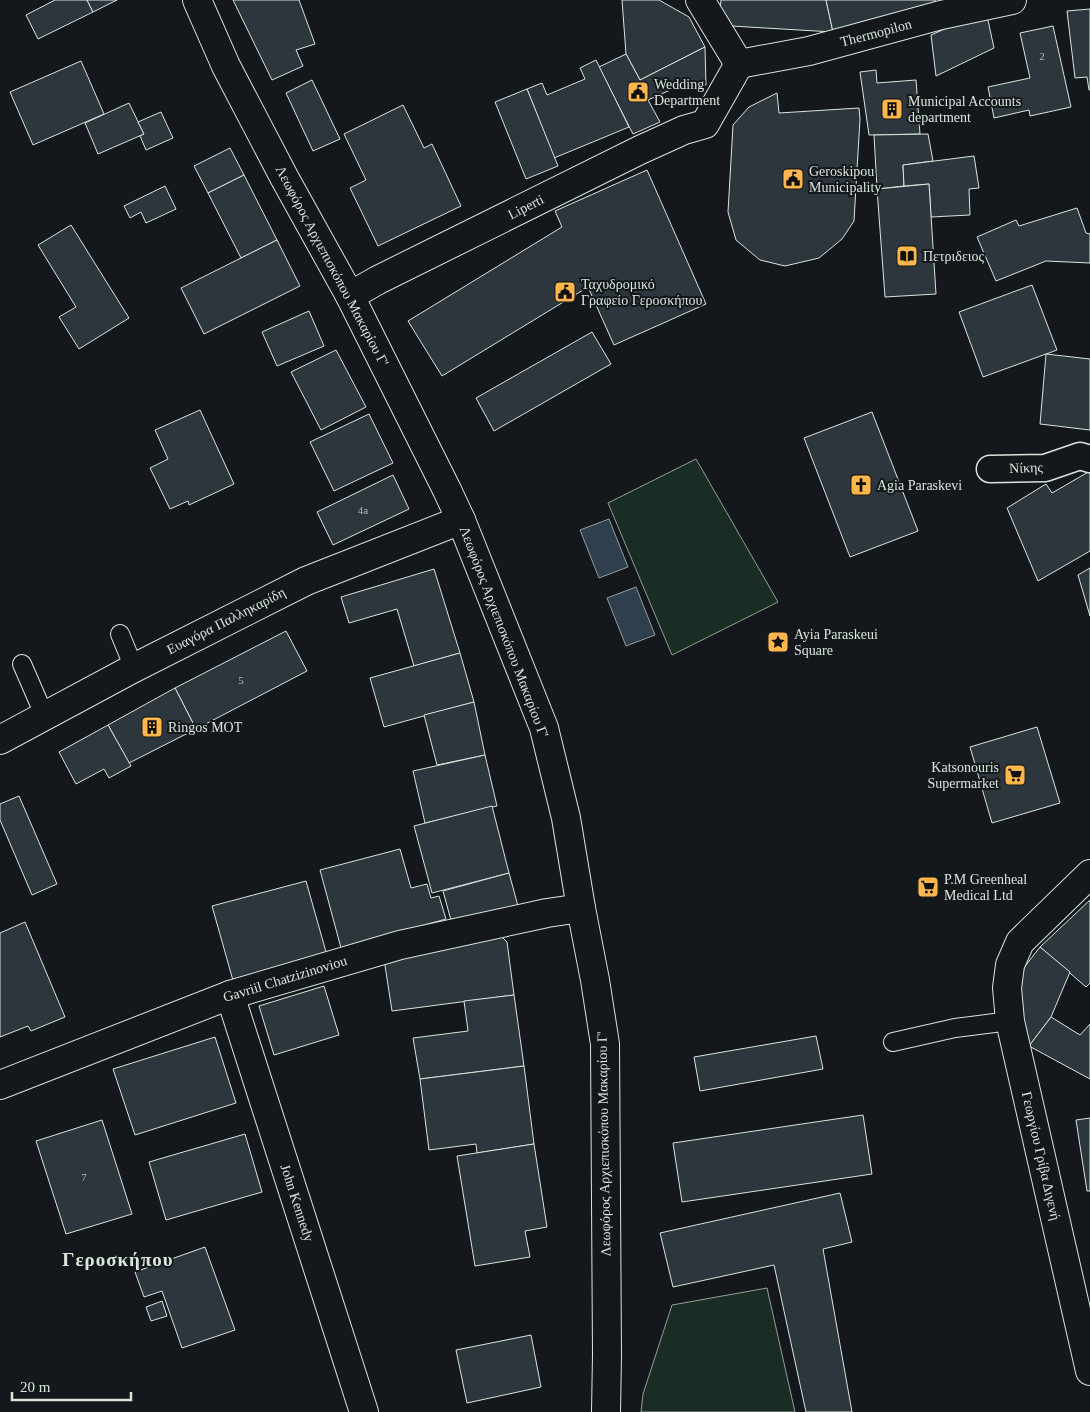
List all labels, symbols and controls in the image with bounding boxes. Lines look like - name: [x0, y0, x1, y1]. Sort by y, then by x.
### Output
- street label: Thermopilon: [839, 16, 913, 50]
- house number: 2: [1039, 50, 1045, 62]
- place label: Wedding Department: [654, 77, 720, 108]
- public building icon: Wedding Department: [626, 80, 650, 104]
- place label: Municipal Accounts department: [908, 94, 1021, 125]
- building icon: Municipal Accounts department: [880, 97, 904, 121]
- street label: Λεωφόρος Αρχιεπισκόπου Μακαρίου Γ': [273, 163, 391, 369]
- place label: Geroskipou Municipality: [809, 164, 881, 195]
- public building icon: Geroskipou Municipality: [781, 167, 805, 191]
- street label: Liperti: [506, 192, 546, 222]
- library icon: Πετριδειος: [895, 244, 919, 268]
- place label: Πετριδειος: [923, 249, 985, 264]
- place label: Ταχυδρομικό Γραφείο Γεροσκήπου: [581, 277, 703, 308]
- public building icon: Ταχυδρομικό Γραφείο Γεροσκήπου: [553, 280, 577, 304]
- street label: Νίκης: [1009, 460, 1044, 476]
- church icon: Agia Paraskevi: [849, 473, 873, 497]
- place label: Agia Paraskevi: [877, 478, 962, 493]
- house number: 4a: [358, 504, 368, 516]
- street label: Λεωφόρος Αρχιεπισκόπου Μακαρίου Γ': [457, 524, 551, 740]
- street label: Ευαγόρα Παλληκαρίδη: [164, 585, 288, 657]
- place label: Ayia Paraskeui Square: [794, 627, 878, 658]
- place icon: Ayia Paraskeui Square: [766, 630, 790, 654]
- house number: 5: [238, 674, 244, 686]
- building icon: Ringos MOT: [140, 715, 164, 739]
- place label: Ringos MOT: [168, 720, 243, 735]
- place label: Katsonouris Supermarket: [927, 760, 999, 791]
- supermarket icon: Katsonouris Supermarket: [1003, 763, 1027, 787]
- place label: P.M Greenheal Medical Ltd: [944, 872, 1027, 903]
- supermarket icon: P.M Greenheal Medical Ltd: [916, 875, 940, 899]
- street label: Gavriil Chatzizinoviou: [221, 953, 349, 1005]
- street label: Λεωφόρος Αρχιεπισκόπου Μακαρίου Γ': [595, 1031, 613, 1257]
- street label: Γεωργίου Γρίβα Διγενή: [1019, 1090, 1063, 1222]
- street label: John Kennedy: [277, 1162, 317, 1244]
- house number: 7: [81, 1171, 87, 1183]
- district label: Γεροσκήπου: [62, 1249, 174, 1270]
- scale bar: [12, 1370, 131, 1402]
- text: 20 m: [20, 1379, 51, 1395]

